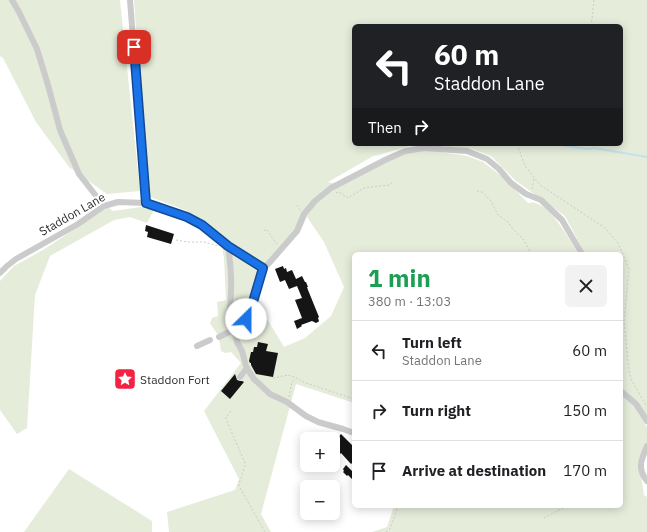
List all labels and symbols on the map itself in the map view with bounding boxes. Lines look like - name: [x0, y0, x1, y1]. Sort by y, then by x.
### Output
- pin: [117, 30, 151, 64]
- street label: Staddon Lane: [36, 189, 108, 239]
- position arrow: [225, 298, 267, 340]
- place icon: Staddon Fort: [112, 366, 138, 392]
- place label: Staddon Fort: [140, 372, 210, 387]

